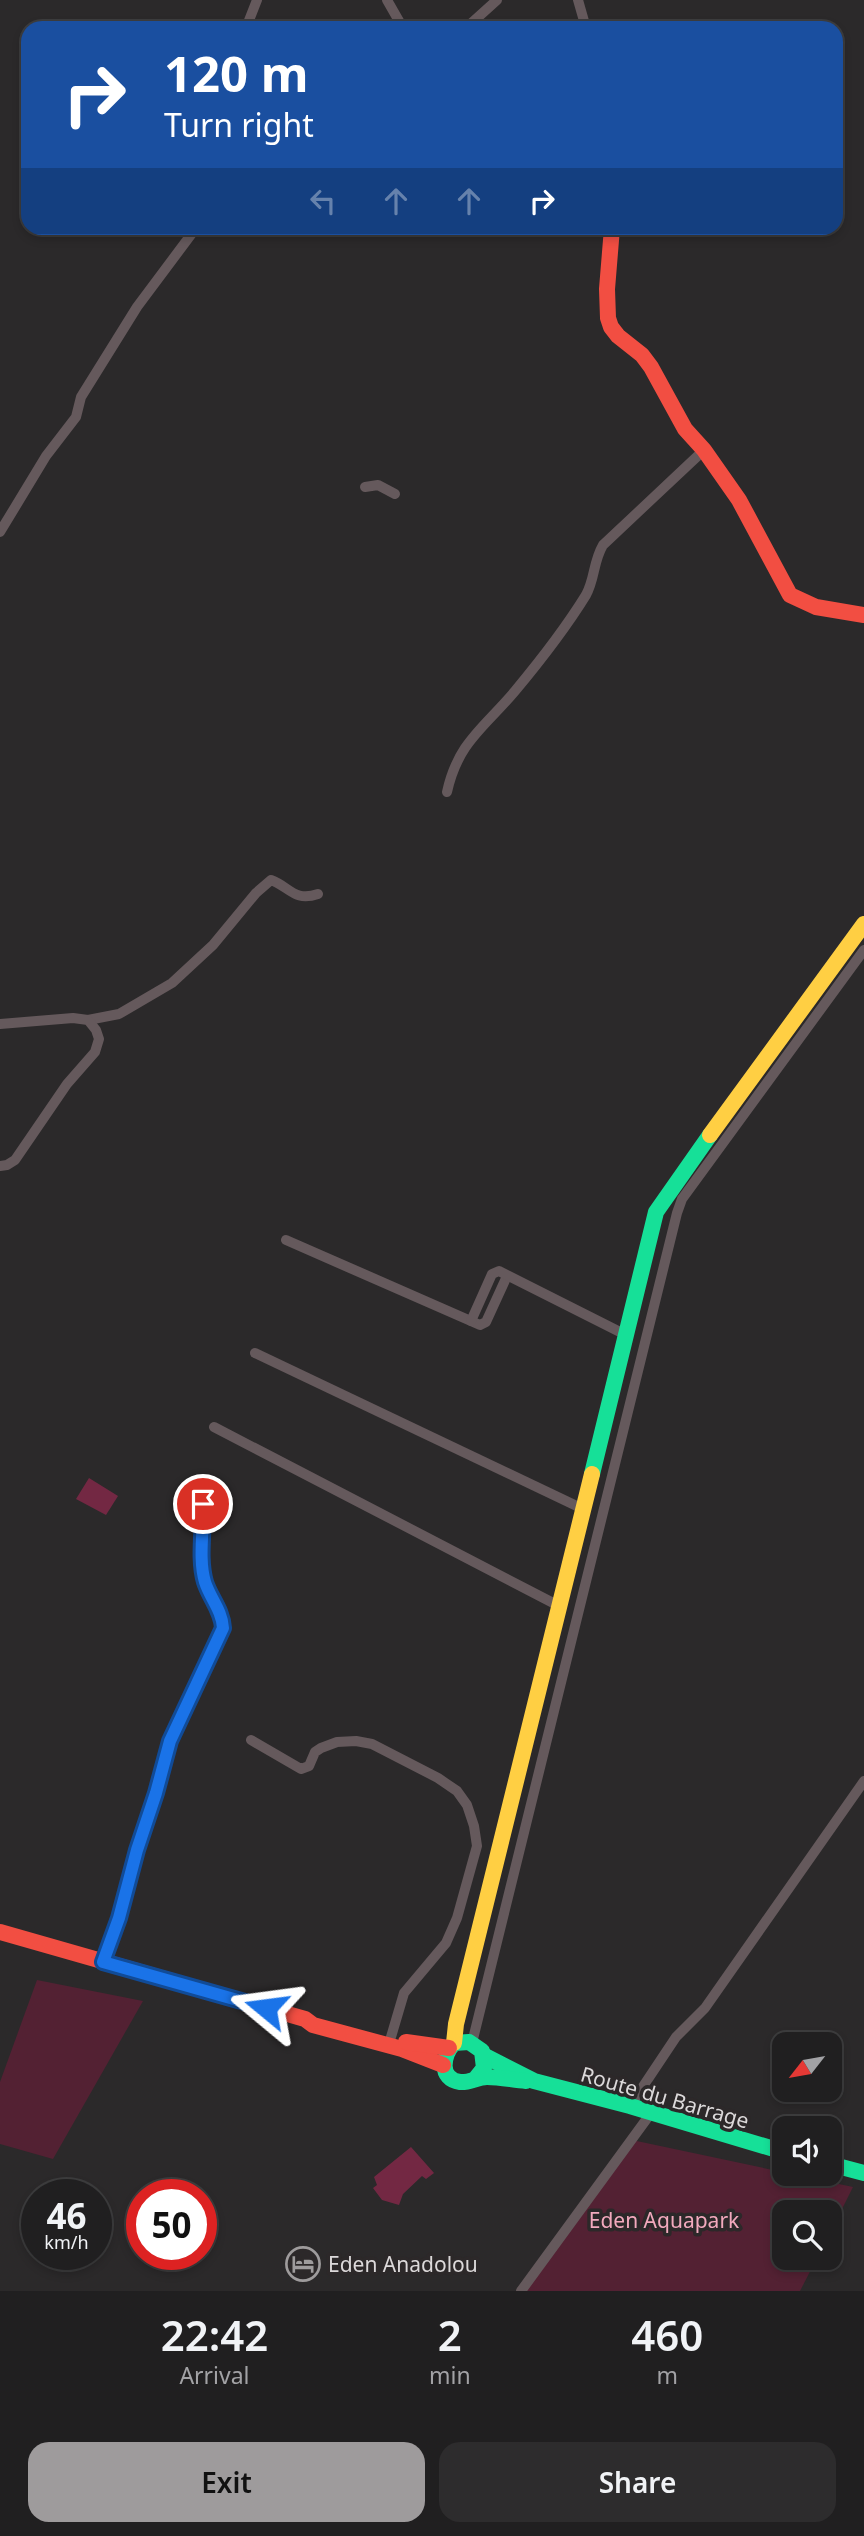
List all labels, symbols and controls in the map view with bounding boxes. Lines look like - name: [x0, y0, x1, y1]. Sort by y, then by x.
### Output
- text: 120 m: [164, 40, 309, 106]
- icon: right: [49, 49, 140, 140]
- text: Turn right: [164, 103, 314, 146]
- icon: left: [304, 182, 342, 220]
- icon: ahead: [377, 182, 415, 220]
- icon: ahead: [450, 182, 488, 220]
- icon: right: [523, 182, 561, 220]
- pin: [173, 1474, 233, 1534]
- icon: arrive: [184, 1485, 222, 1523]
- position arrow: [229, 1971, 303, 2045]
- north arrow: [772, 2032, 842, 2102]
- map controls: [772, 2032, 842, 2270]
- street label: Route du Barrage: [578, 2060, 752, 2134]
- button: sound: [772, 2116, 842, 2186]
- speed limit sign: 50: [126, 2179, 217, 2270]
- text: 46: [46, 2192, 87, 2239]
- button: search: [772, 2200, 842, 2270]
- park label: Eden Aquapark: [589, 2206, 740, 2234]
- text: km/h: [44, 2230, 89, 2254]
- hotel icon: Eden Anadolou: [284, 2245, 322, 2283]
- place label: Eden Anadolou: [328, 2250, 478, 2278]
- text: 22:42: [161, 2306, 268, 2363]
- text: 2: [438, 2306, 462, 2363]
- text: 460: [631, 2306, 703, 2363]
- text: Arrival: [179, 2359, 250, 2391]
- text: min: [429, 2359, 471, 2391]
- text: m: [657, 2359, 678, 2391]
- button: Exit: [28, 2442, 425, 2522]
- button: Share: [439, 2442, 836, 2522]

